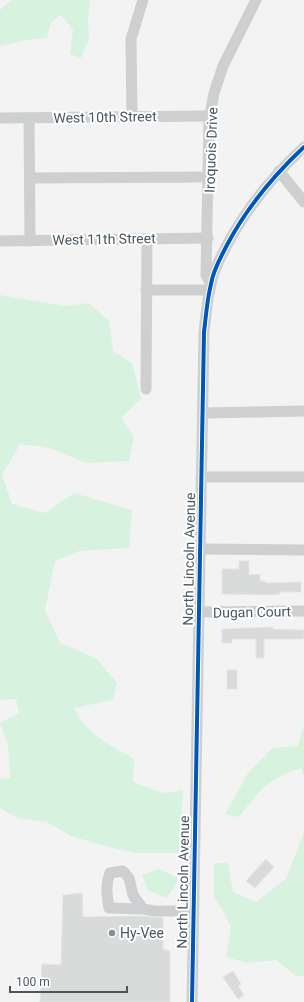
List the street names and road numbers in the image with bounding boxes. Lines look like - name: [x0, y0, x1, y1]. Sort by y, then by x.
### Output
- street label: Iroquois Drive: [202, 107, 220, 193]
- street label: West 10th Street: [53, 108, 157, 126]
- street label: West 11th Street: [52, 230, 156, 248]
- street label: North Lincoln Avenue: [180, 492, 198, 626]
- street label: Dugan Court: [213, 603, 292, 621]
- street label: North Lincoln Avenue: [174, 815, 192, 949]

